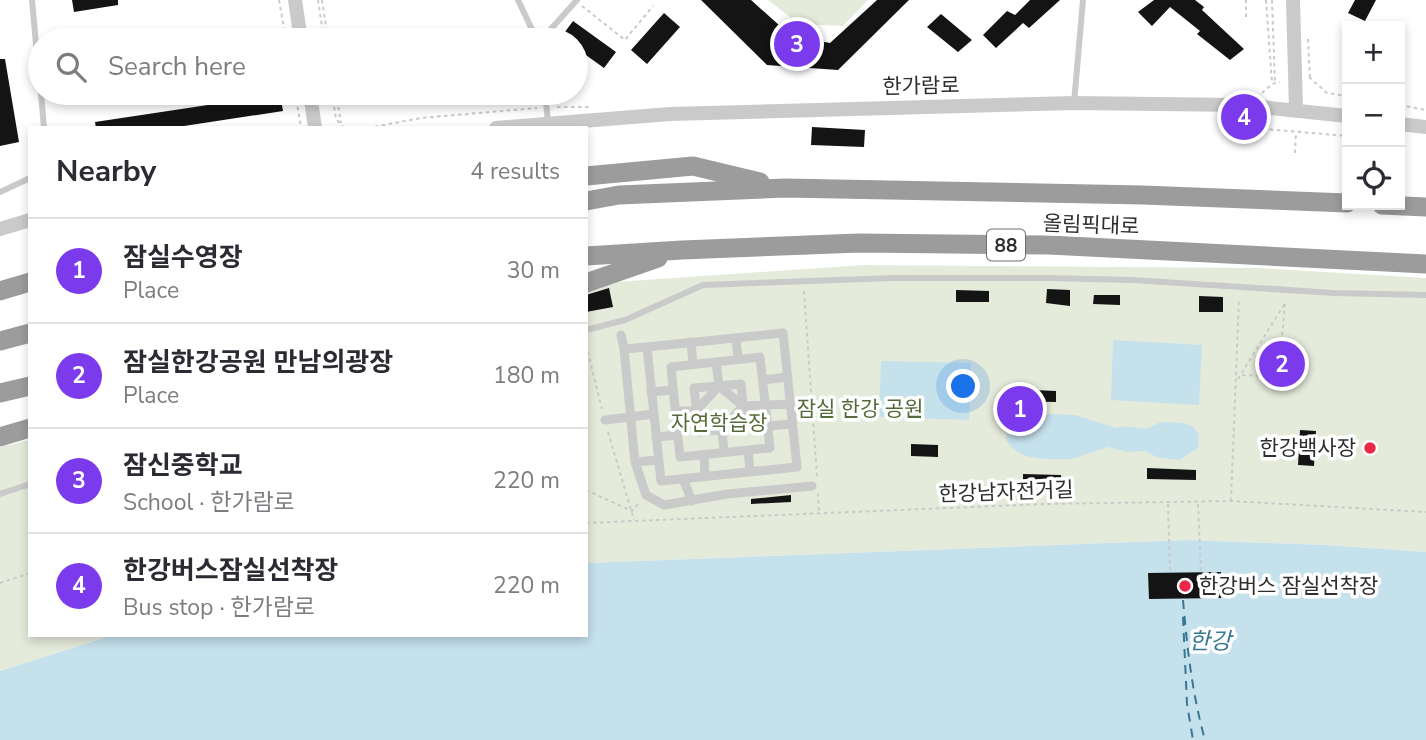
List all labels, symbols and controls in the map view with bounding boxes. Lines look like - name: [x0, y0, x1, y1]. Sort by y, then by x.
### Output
- pin: 3: [774, 18, 820, 70]
- map controls: [1342, 21, 1405, 210]
- button: +: [1342, 21, 1405, 84]
- search box: [28, 28, 588, 105]
- icon: search: [52, 48, 90, 86]
- text: Search here: [108, 49, 246, 84]
- street label: 한가람로: [882, 71, 960, 101]
- button: −: [1342, 84, 1405, 147]
- pin: 4: [1221, 91, 1267, 143]
- button: locate: [1342, 147, 1405, 210]
- text: Nearby: [56, 151, 156, 192]
- text: 4 results: [470, 156, 560, 187]
- street label: 올림픽대로: [1042, 209, 1140, 241]
- road number: 88: [987, 230, 1025, 260]
- text: 잠실수영장: [123, 240, 243, 275]
- text: 1: [72, 255, 86, 286]
- text: 30 m: [507, 255, 560, 286]
- text: Place: [123, 275, 179, 306]
- pin: 2: [1259, 338, 1305, 390]
- text: 잠실한강공원 만남의광장: [123, 345, 393, 380]
- text: 2: [72, 360, 86, 391]
- text: 180 m: [493, 360, 560, 391]
- your location: [946, 369, 980, 403]
- text: Place: [123, 380, 179, 411]
- pin: 1: [997, 383, 1043, 435]
- park label: 잠실 한강 공원: [797, 395, 923, 423]
- park label: 자연학습장: [671, 409, 767, 437]
- place label: 한강백사장: [1259, 434, 1356, 462]
- marker: 한강백사장: [1362, 440, 1378, 456]
- text: 잠신중학교: [123, 448, 243, 483]
- text: 3: [72, 465, 86, 496]
- text: 220 m: [493, 465, 560, 496]
- street label: 한강남자전거길: [938, 476, 1074, 508]
- text: School · 한가람로: [123, 487, 295, 518]
- text: 한강버스잠실선착장: [123, 553, 338, 588]
- text: 4: [72, 570, 86, 601]
- text: 220 m: [493, 570, 560, 601]
- place label: 한강버스 잠실선착장: [1199, 572, 1378, 600]
- marker: 한강버스 잠실선착장: [1177, 578, 1193, 594]
- text: Bus stop · 한가람로: [123, 592, 315, 623]
- water label: 한강: [1189, 626, 1234, 657]

